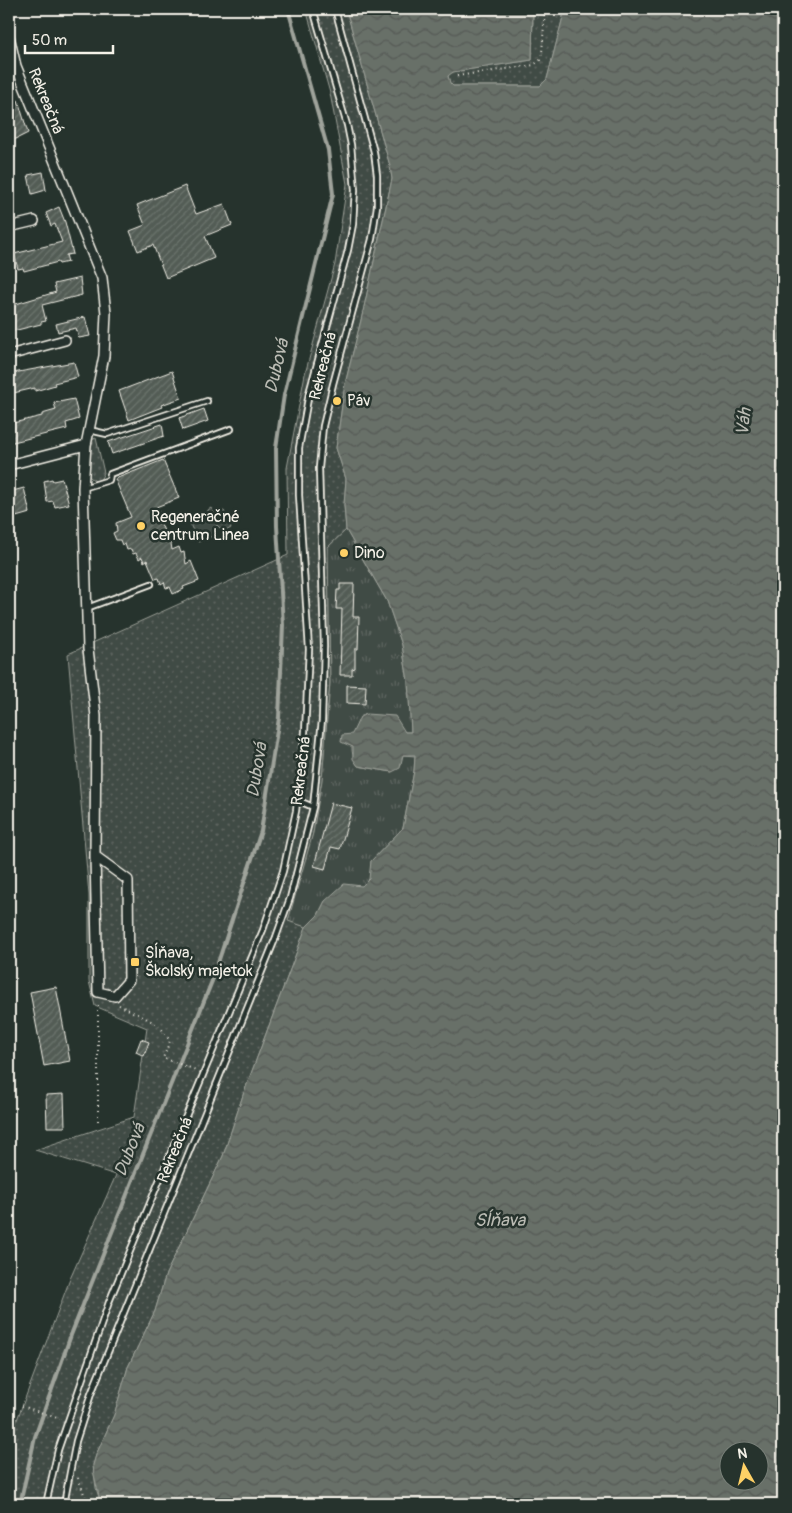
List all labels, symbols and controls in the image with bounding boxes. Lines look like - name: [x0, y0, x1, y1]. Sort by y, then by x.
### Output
- scale bar: [25, 22, 112, 54]
- text: 50 m: [32, 31, 67, 50]
- street label: Rekreačná: [24, 65, 68, 137]
- street label: Rekreačná: [305, 330, 341, 402]
- water label: Dubová: [260, 335, 295, 395]
- place label: Páv: [347, 391, 371, 411]
- marker: Páv: [331, 395, 343, 407]
- water label: Váh: [731, 405, 757, 437]
- place label: Regeneračné centrum Linea: [151, 507, 249, 545]
- marker: Regeneračné centrum Linea: [135, 520, 147, 532]
- place label: Dino: [354, 543, 385, 563]
- marker: Dino: [338, 547, 350, 559]
- street label: Rekreačná: [287, 735, 315, 807]
- water label: Dubová: [241, 739, 273, 799]
- place label: Sĺňava, Školský majetok: [145, 942, 253, 981]
- marker: Sĺňava, Školský majetok: [129, 956, 141, 968]
- street label: Rekreačná: [153, 1114, 197, 1186]
- water label: Dubová: [109, 1119, 152, 1180]
- water label: Sĺňava: [475, 1209, 527, 1232]
- north arrow: [720, 1440, 770, 1490]
- text: N: [736, 1445, 748, 1463]

